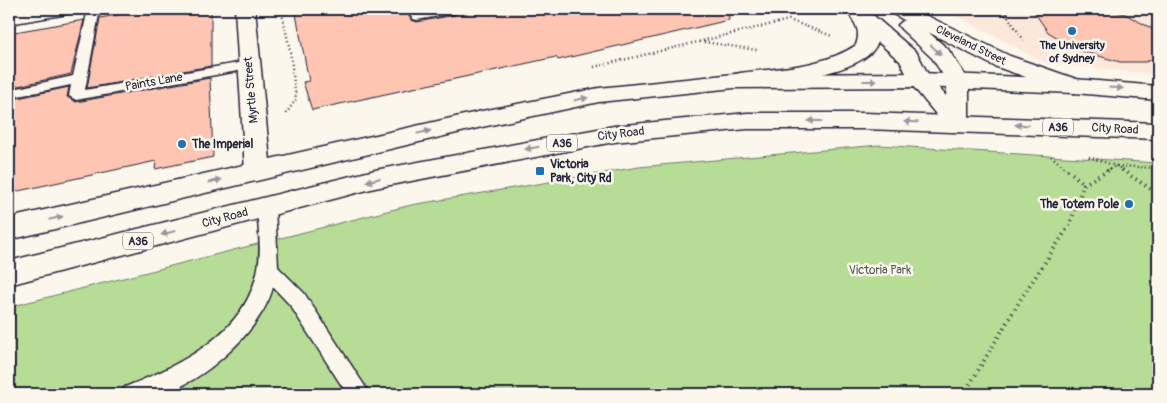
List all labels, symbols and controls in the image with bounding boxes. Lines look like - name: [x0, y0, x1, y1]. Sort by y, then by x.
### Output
- street label: Cleveland Street: [934, 22, 1009, 68]
- marker: The University of Sydney: [1066, 25, 1078, 37]
- place label: The University of Sydney: [1038, 39, 1105, 65]
- one-way arrow: [929, 44, 941, 56]
- street label: Myrtle Street: [241, 56, 261, 124]
- street label: Paints Lane: [124, 70, 184, 94]
- one-way arrow: [862, 77, 878, 85]
- one-way arrow: [1109, 85, 1125, 93]
- one-way arrow: [573, 94, 589, 102]
- one-way arrow: [807, 117, 823, 125]
- one-way arrow: [902, 118, 918, 126]
- road number: A36: [1043, 118, 1073, 136]
- street label: City Road: [1091, 120, 1139, 138]
- one-way arrow: [1014, 121, 1030, 129]
- street label: City Road: [597, 124, 645, 144]
- one-way arrow: [416, 128, 432, 136]
- road number: A36: [547, 134, 577, 152]
- place label: The Imperial: [191, 137, 253, 152]
- marker: The Imperial: [176, 138, 188, 150]
- one-way arrow: [524, 145, 540, 153]
- place label: Victoria Park, City Rd: [550, 157, 612, 186]
- marker: Victoria Park, City Rd: [534, 165, 546, 177]
- one-way arrow: [365, 176, 380, 184]
- one-way arrow: [207, 177, 222, 185]
- place label: The Totem Pole: [1039, 197, 1120, 212]
- marker: The Totem Pole: [1123, 198, 1135, 210]
- street label: City Road: [200, 205, 250, 231]
- one-way arrow: [49, 214, 64, 222]
- one-way arrow: [161, 229, 176, 237]
- road number: A36: [123, 232, 153, 250]
- park label: Victoria Park: [849, 263, 911, 278]

